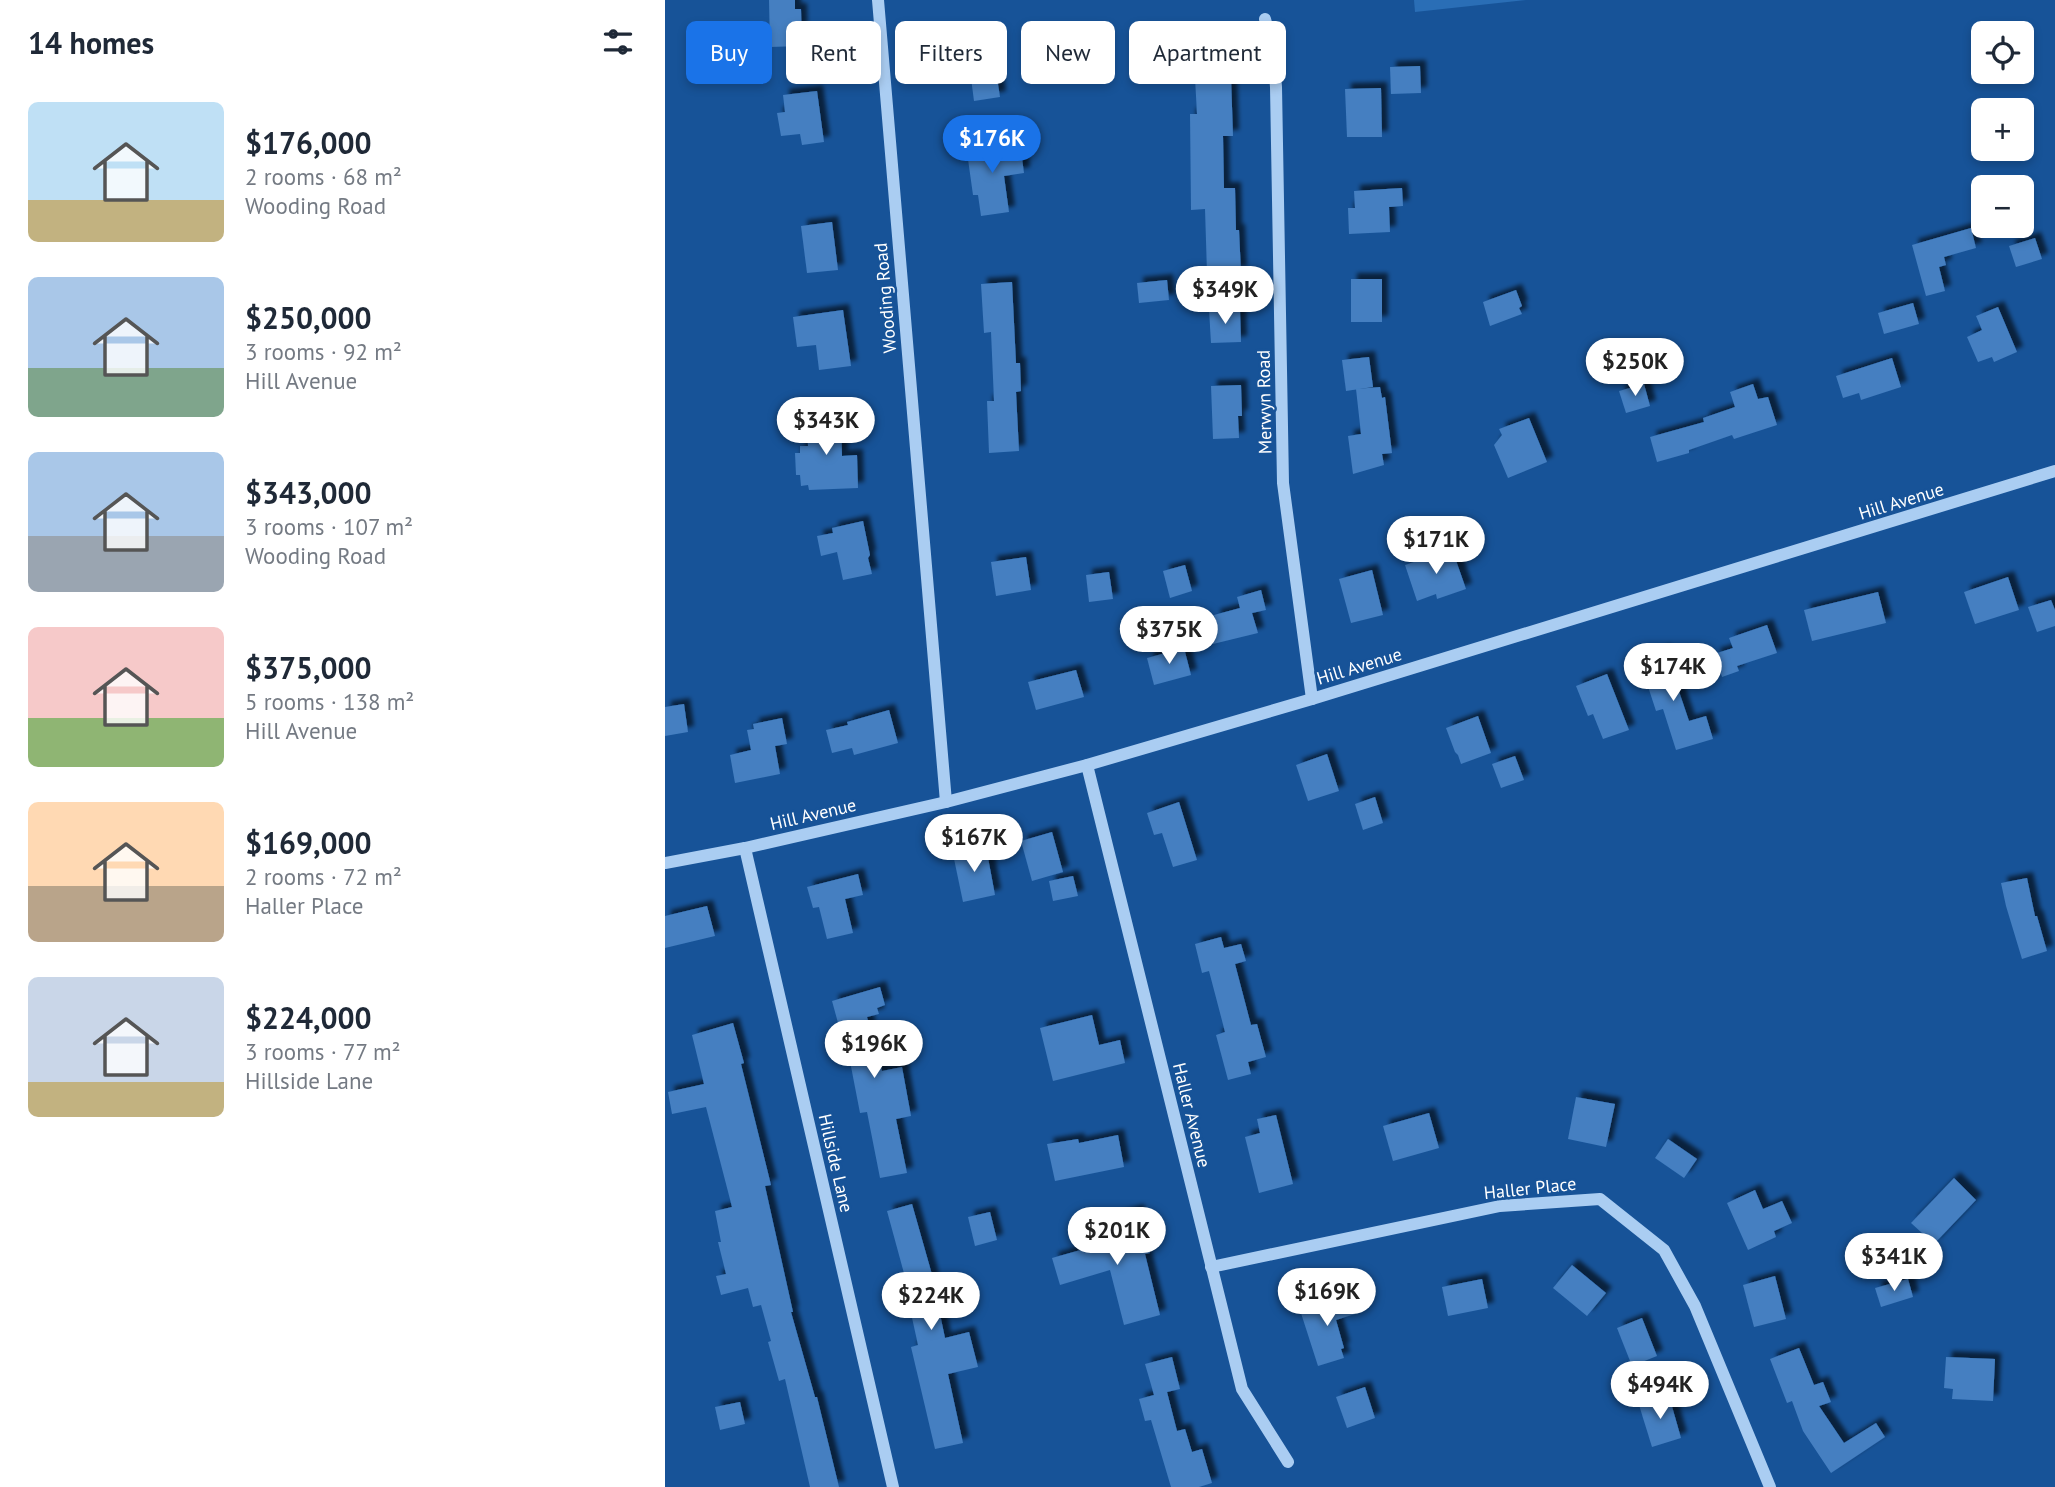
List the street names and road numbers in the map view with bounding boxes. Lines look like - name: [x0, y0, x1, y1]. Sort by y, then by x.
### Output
- street label: Wooding Road: [869, 242, 901, 354]
- street label: Merwyn Road: [1252, 350, 1276, 454]
- street label: Hill Avenue: [1856, 477, 1946, 525]
- street label: Hill Avenue: [1314, 642, 1404, 690]
- street label: Hill Avenue: [768, 793, 858, 835]
- street label: Haller Avenue: [1168, 1060, 1216, 1170]
- street label: Hillside Lane: [814, 1112, 858, 1214]
- street label: Haller Place: [1483, 1172, 1577, 1204]

